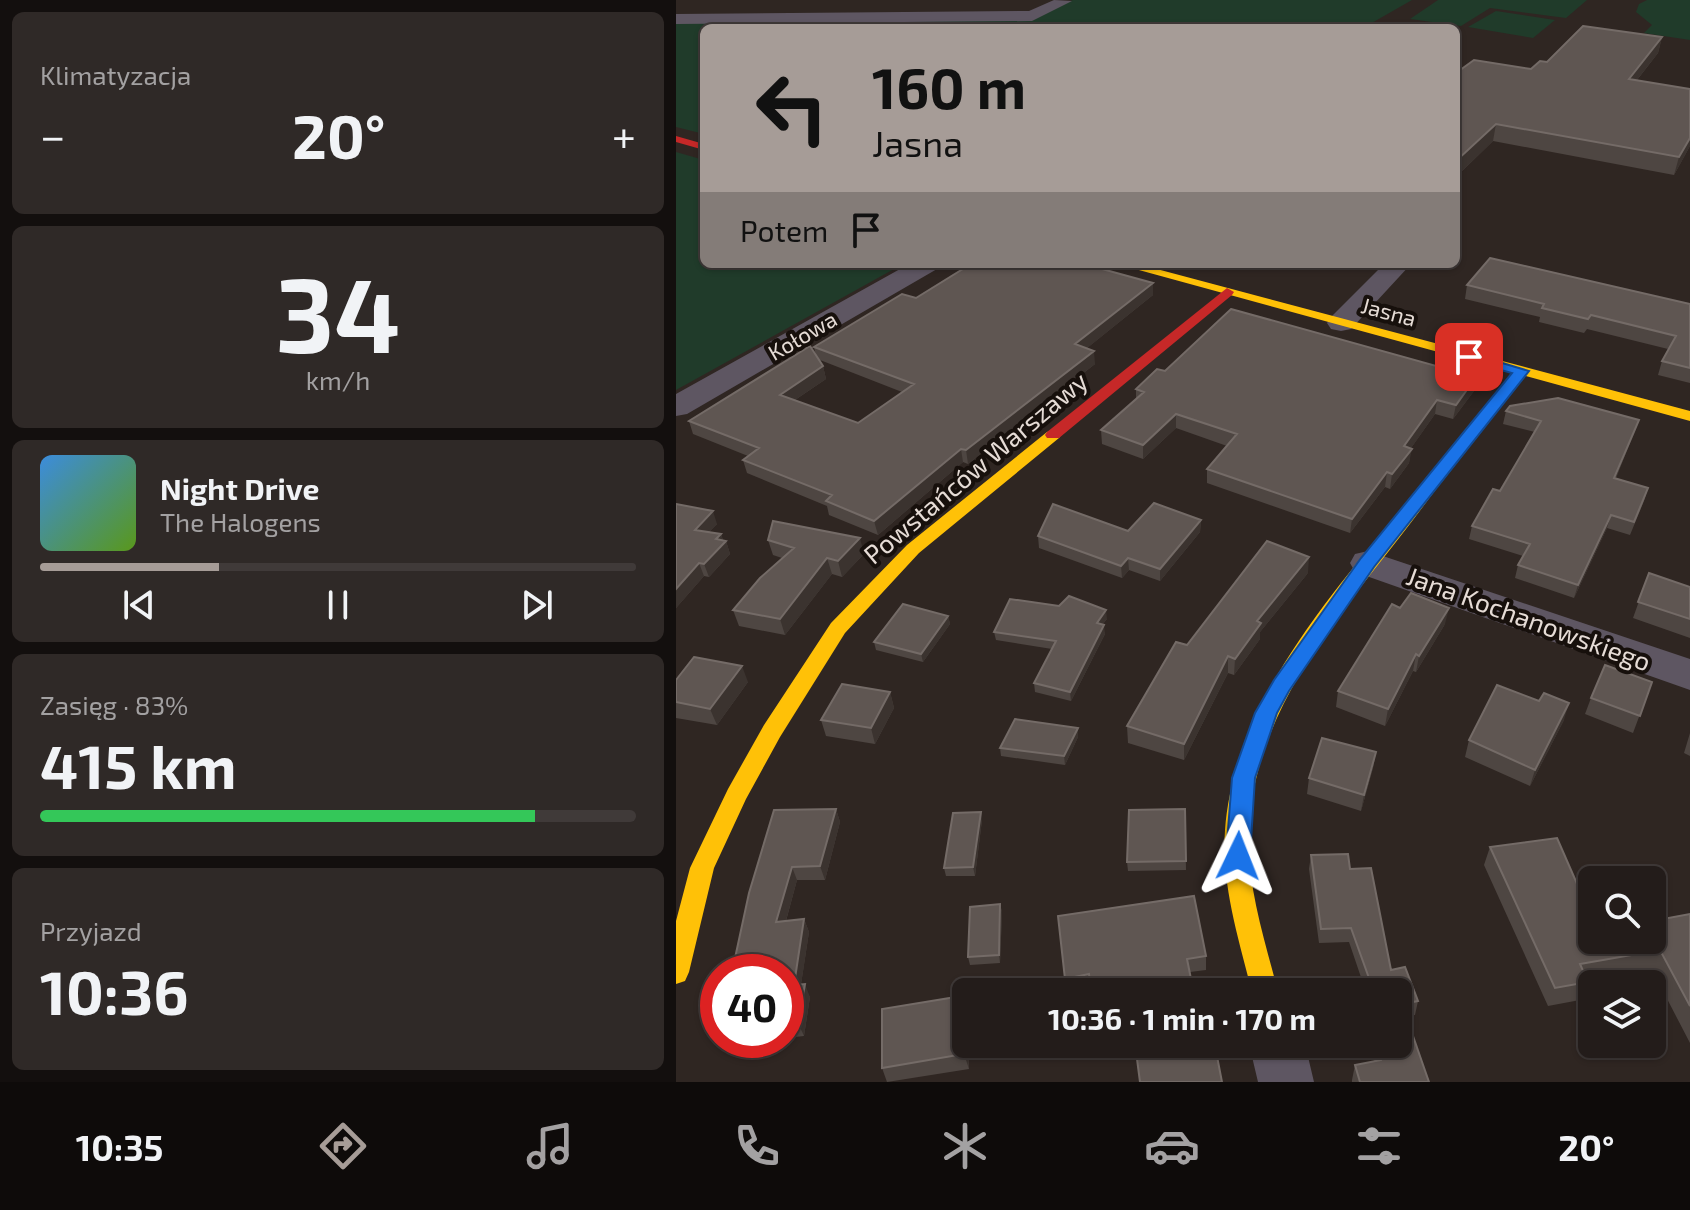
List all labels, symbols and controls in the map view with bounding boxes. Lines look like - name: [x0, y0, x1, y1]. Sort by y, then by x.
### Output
- text: 160 m: [872, 53, 1026, 120]
- icon: left: [740, 56, 844, 160]
- text: Klimatyzacja: [40, 59, 191, 90]
- text: 20°: [292, 99, 385, 171]
- text: −: [40, 108, 66, 161]
- text: +: [612, 108, 636, 161]
- text: Jasna: [872, 121, 963, 164]
- icon: arrive: [844, 208, 888, 252]
- text: Potem: [740, 212, 828, 248]
- text: 34: [275, 249, 401, 374]
- street label: Jasna: [1359, 291, 1419, 331]
- street label: Kołowa: [763, 305, 841, 365]
- pin: [1435, 323, 1503, 391]
- icon: arrive: [1447, 335, 1491, 379]
- text: km/h: [306, 364, 370, 395]
- street label: Powstańców Warszawy: [857, 364, 1093, 570]
- text: Night Drive: [160, 470, 319, 506]
- text: The Halogens: [160, 506, 321, 537]
- street label: Jana Kochanowskiego: [1403, 559, 1655, 677]
- icon: previous: [117, 583, 161, 627]
- icon: pause: [316, 583, 360, 627]
- icon: next: [515, 583, 559, 627]
- text: Zasięg · 83%: [40, 689, 188, 720]
- text: 415 km: [40, 729, 237, 801]
- position arrow: [1196, 814, 1280, 898]
- map controls: [1578, 866, 1666, 1058]
- button: search: [1578, 866, 1666, 954]
- text: Przyjazd: [40, 915, 142, 946]
- speed limit sign: 40: [700, 954, 804, 1058]
- text: 10:36: [40, 955, 189, 1027]
- button: layers: [1578, 970, 1666, 1058]
- text: 10:36 · 1 min · 170 m: [1048, 1000, 1316, 1036]
- icon: directions: [315, 1118, 371, 1174]
- icon: music: [522, 1118, 578, 1174]
- icon: phone: [729, 1118, 785, 1174]
- icon: climate: [937, 1118, 993, 1174]
- icon: car: [1144, 1118, 1200, 1174]
- icon: filters: [1351, 1118, 1407, 1174]
- text: 10:35: [76, 1125, 163, 1168]
- text: 20°: [1558, 1125, 1614, 1168]

